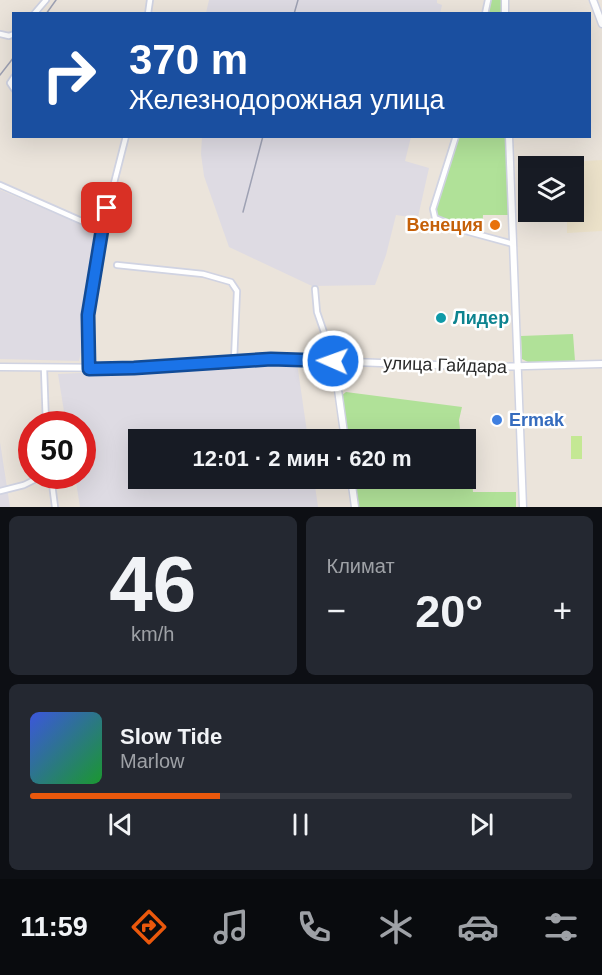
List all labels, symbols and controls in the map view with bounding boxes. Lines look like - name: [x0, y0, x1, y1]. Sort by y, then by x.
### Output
- icon: right: [30, 36, 108, 114]
- text: 370 m: [129, 36, 248, 83]
- text: Железнодорожная улица: [129, 85, 444, 115]
- map controls: [518, 156, 584, 222]
- button: layers: [518, 156, 584, 222]
- pin: [81, 182, 132, 233]
- icon: arrive: [90, 191, 123, 224]
- place label: Венеция: [406, 215, 483, 235]
- marker: Венеция: [488, 218, 502, 232]
- place label: Лидер: [453, 308, 509, 328]
- marker: Лидер: [434, 311, 448, 325]
- position arrow: [301, 329, 365, 393]
- street label: улица Гайдара: [383, 353, 508, 377]
- place label: Ermak: [509, 410, 565, 430]
- speed limit sign: 50: [18, 411, 96, 489]
- marker: Ermak: [490, 413, 504, 427]
- text: 12:01 · 2 мин · 620 m: [192, 446, 412, 471]
- text: 46: [109, 540, 196, 628]
- text: Климат: [327, 555, 395, 577]
- text: 20°: [415, 586, 483, 637]
- text: −: [327, 592, 346, 629]
- text: +: [553, 592, 572, 629]
- text: km/h: [131, 623, 174, 645]
- text: Slow Tide: [120, 724, 222, 749]
- text: Marlow: [120, 750, 184, 772]
- icon: previous: [104, 808, 137, 841]
- icon: pause: [284, 808, 317, 841]
- icon: next: [465, 808, 498, 841]
- icon: directions: [128, 906, 170, 948]
- icon: music: [210, 906, 252, 948]
- icon: phone: [293, 906, 335, 948]
- icon: climate: [375, 906, 417, 948]
- icon: car: [457, 906, 499, 948]
- icon: filters: [540, 906, 582, 948]
- text: 11:59: [20, 912, 88, 942]

